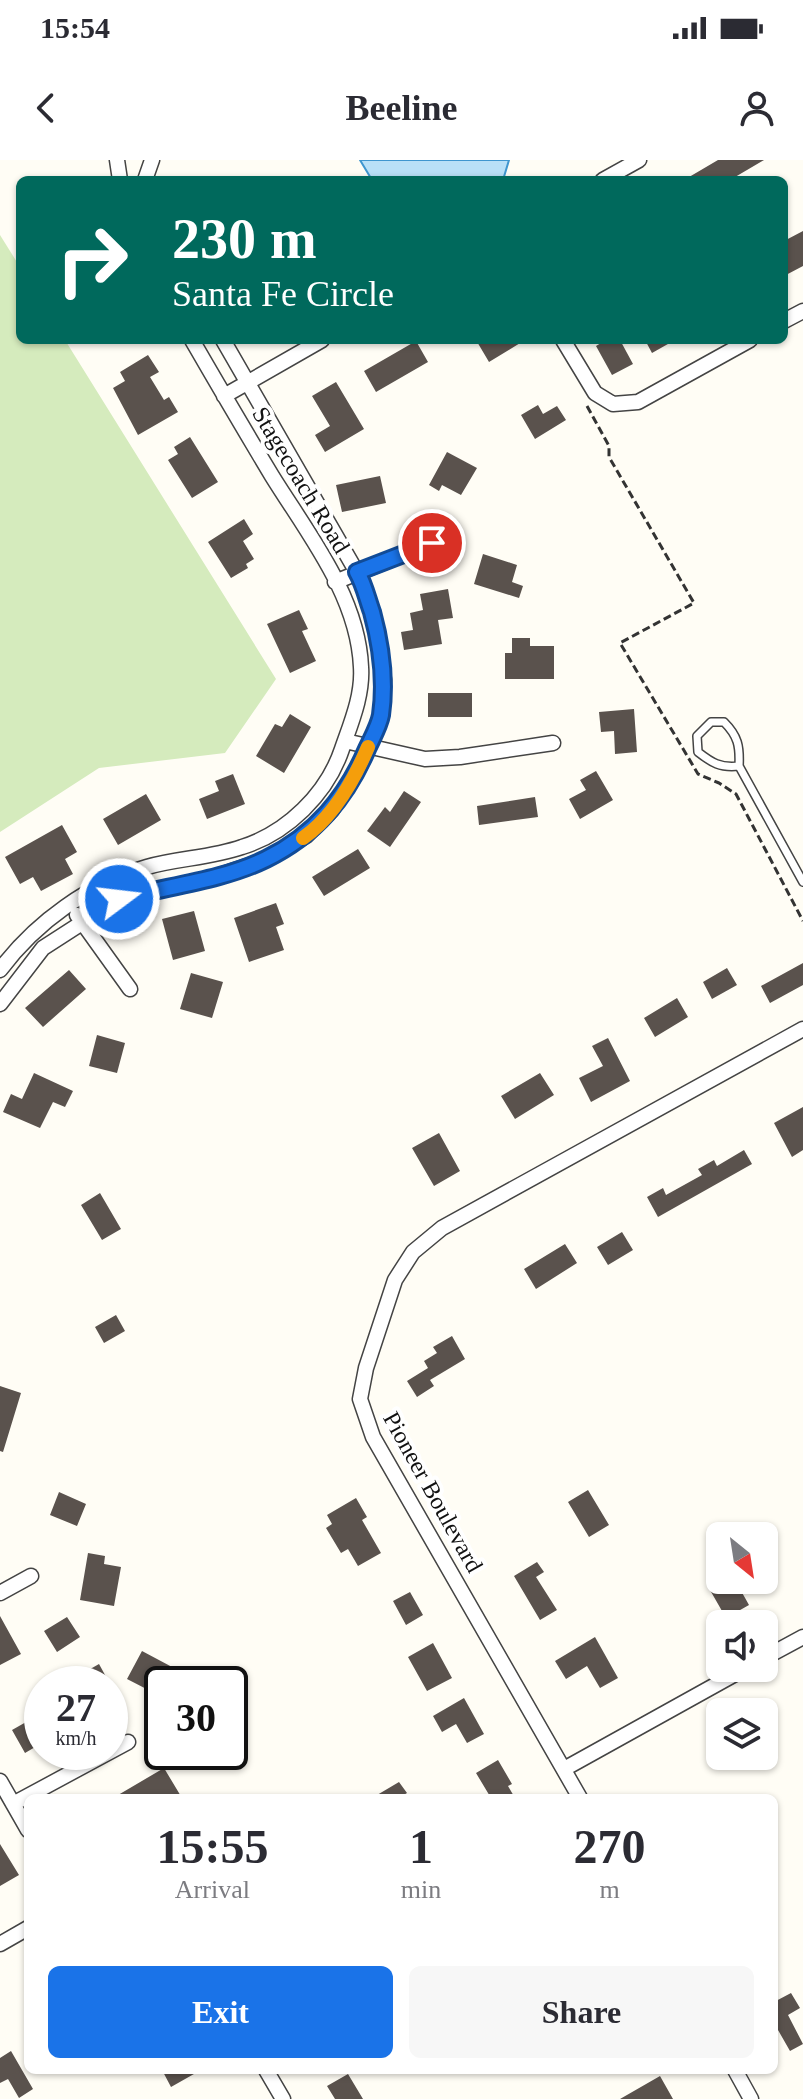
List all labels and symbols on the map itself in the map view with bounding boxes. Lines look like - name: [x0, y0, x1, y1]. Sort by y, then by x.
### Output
- street label: Stagecoach Road: [247, 402, 355, 558]
- pin: [398, 509, 466, 577]
- position arrow: [77, 857, 161, 941]
- street label: Pioneer Boulevard: [378, 1407, 488, 1577]
- north arrow: [706, 1522, 778, 1594]
- speed limit sign: 30: [144, 1666, 248, 1770]

